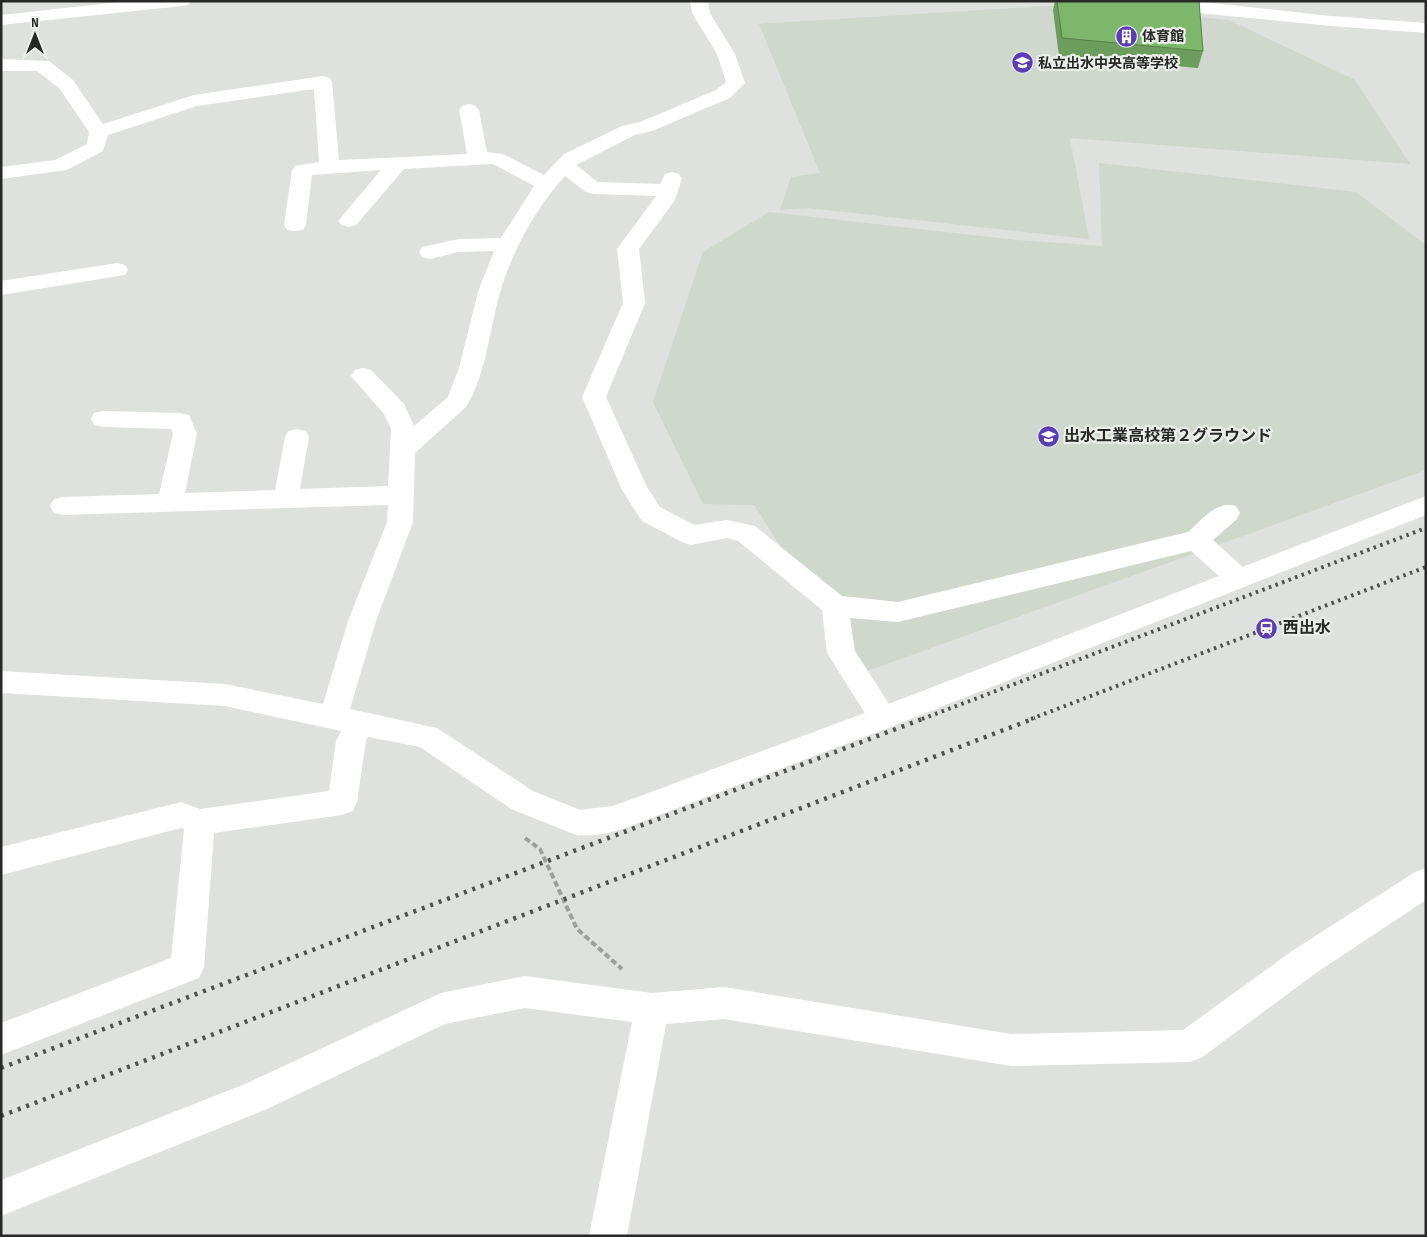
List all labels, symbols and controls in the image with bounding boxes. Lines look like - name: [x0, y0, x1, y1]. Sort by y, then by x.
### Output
- north arrow: [10, 10, 60, 60]
- text: N: [31, 14, 39, 31]
- building icon: 体育館: [1114, 24, 1138, 48]
- place label: 体育館: [1142, 28, 1184, 45]
- school or university icon: 私立出水中央高等学校: [1010, 51, 1034, 75]
- place label: 私立出水中央高等学校: [1038, 55, 1178, 72]
- school or university icon: 出水工業高校第２グラウンド: [1036, 424, 1060, 448]
- place label: 出水工業高校第２グラウンド: [1064, 426, 1272, 446]
- station icon: 西出水: [1255, 616, 1279, 640]
- place label: 西出水: [1283, 619, 1331, 638]

